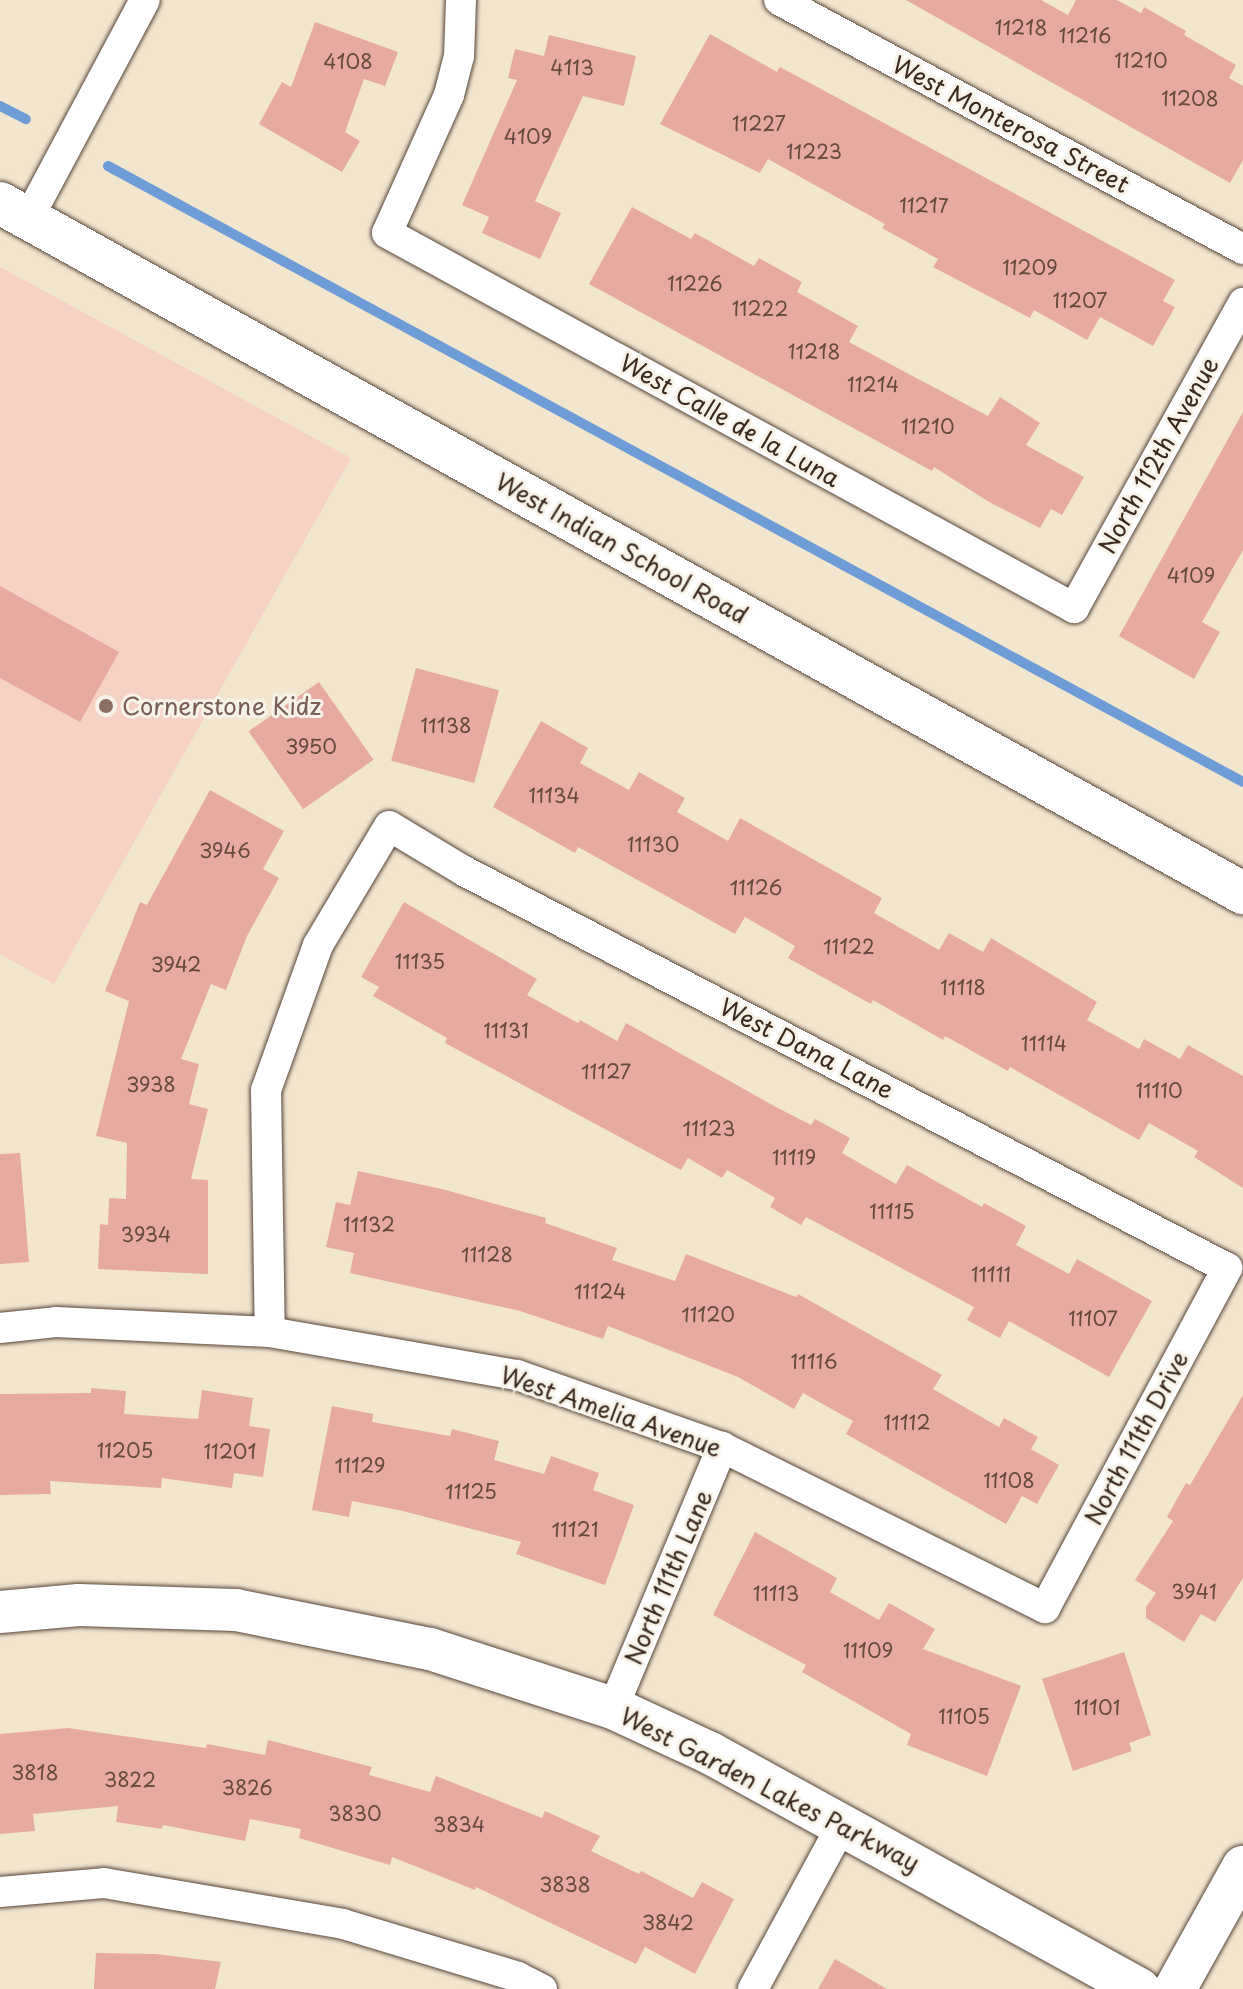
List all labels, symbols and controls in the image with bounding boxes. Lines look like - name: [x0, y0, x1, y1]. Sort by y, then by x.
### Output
- house number: 11218: [995, 15, 1047, 39]
- house number: 11216: [1059, 23, 1111, 47]
- house number: 11210: [1114, 48, 1168, 72]
- house number: 4108: [323, 49, 373, 73]
- street label: West Monterosa Street: [887, 49, 1135, 199]
- house number: 4113: [550, 55, 594, 79]
- house number: 11208: [1161, 86, 1219, 110]
- house number: 11227: [732, 111, 786, 135]
- house number: 4109: [504, 124, 552, 148]
- house number: 11223: [786, 139, 842, 163]
- house number: 11217: [899, 193, 949, 217]
- house number: 11209: [1002, 255, 1058, 279]
- house number: 11226: [667, 271, 723, 295]
- house number: 11207: [1053, 288, 1107, 312]
- house number: 11222: [732, 296, 788, 320]
- house number: 11218: [788, 339, 840, 363]
- street label: West Calle de la Luna: [613, 347, 847, 493]
- street label: North 112th Avenue: [1091, 349, 1225, 561]
- house number: 11214: [847, 372, 899, 396]
- house number: 11210: [901, 414, 955, 438]
- street label: West Indian School Road: [490, 466, 754, 630]
- house number: 4109: [1167, 563, 1215, 587]
- place label: Cornerstone Kidz: [122, 692, 321, 720]
- marker: Cornerstone Kidz: [97, 697, 115, 715]
- house number: 11138: [421, 713, 471, 737]
- house number: 3950: [285, 734, 337, 758]
- house number: 11134: [528, 783, 580, 807]
- house number: 11130: [627, 832, 679, 856]
- house number: 3946: [199, 838, 251, 862]
- house number: 11126: [730, 875, 782, 899]
- house number: 11122: [823, 934, 875, 958]
- house number: 11135: [395, 949, 445, 973]
- house number: 3942: [151, 952, 201, 976]
- house number: 11118: [940, 975, 986, 999]
- street label: West Dana Lane: [716, 992, 898, 1104]
- house number: 11131: [483, 1018, 529, 1042]
- house number: 11114: [1021, 1031, 1067, 1055]
- house number: 11127: [581, 1059, 631, 1083]
- house number: 3938: [126, 1072, 176, 1096]
- house number: 11110: [1135, 1078, 1183, 1102]
- house number: 11123: [683, 1116, 735, 1140]
- house number: 11119: [772, 1145, 816, 1169]
- house number: 11115: [869, 1199, 915, 1223]
- house number: 11132: [343, 1212, 395, 1236]
- house number: 3934: [121, 1222, 171, 1246]
- house number: 11128: [461, 1242, 513, 1266]
- house number: 11111: [971, 1262, 1011, 1286]
- house number: 11124: [574, 1279, 626, 1303]
- house number: 11120: [681, 1302, 735, 1326]
- house number: 11107: [1068, 1306, 1118, 1330]
- street label: North 111th Drive: [1077, 1344, 1195, 1532]
- house number: 11116: [791, 1349, 837, 1373]
- street label: West Amelia Avenue: [495, 1359, 727, 1463]
- house number: 11112: [883, 1410, 931, 1434]
- house number: 11205: [97, 1438, 153, 1462]
- house number: 11201: [204, 1439, 256, 1463]
- house number: 11129: [335, 1453, 385, 1477]
- house number: 11108: [983, 1468, 1035, 1492]
- house number: 11125: [445, 1479, 497, 1503]
- street label: North 111th Lane: [617, 1483, 719, 1671]
- house number: 11121: [551, 1517, 599, 1541]
- house number: 3941: [1171, 1579, 1217, 1603]
- house number: 11113: [753, 1581, 799, 1605]
- house number: 11109: [843, 1638, 893, 1662]
- house number: 11101: [1074, 1695, 1120, 1719]
- street label: West Garden Lakes Parkway: [615, 1701, 925, 1877]
- house number: 11105: [938, 1704, 990, 1728]
- house number: 3818: [11, 1760, 59, 1784]
- house number: 3822: [104, 1767, 156, 1791]
- house number: 3826: [221, 1775, 273, 1799]
- house number: 3830: [328, 1801, 382, 1825]
- house number: 3834: [433, 1812, 485, 1836]
- house number: 3838: [539, 1872, 591, 1896]
- house number: 3842: [642, 1910, 694, 1934]

